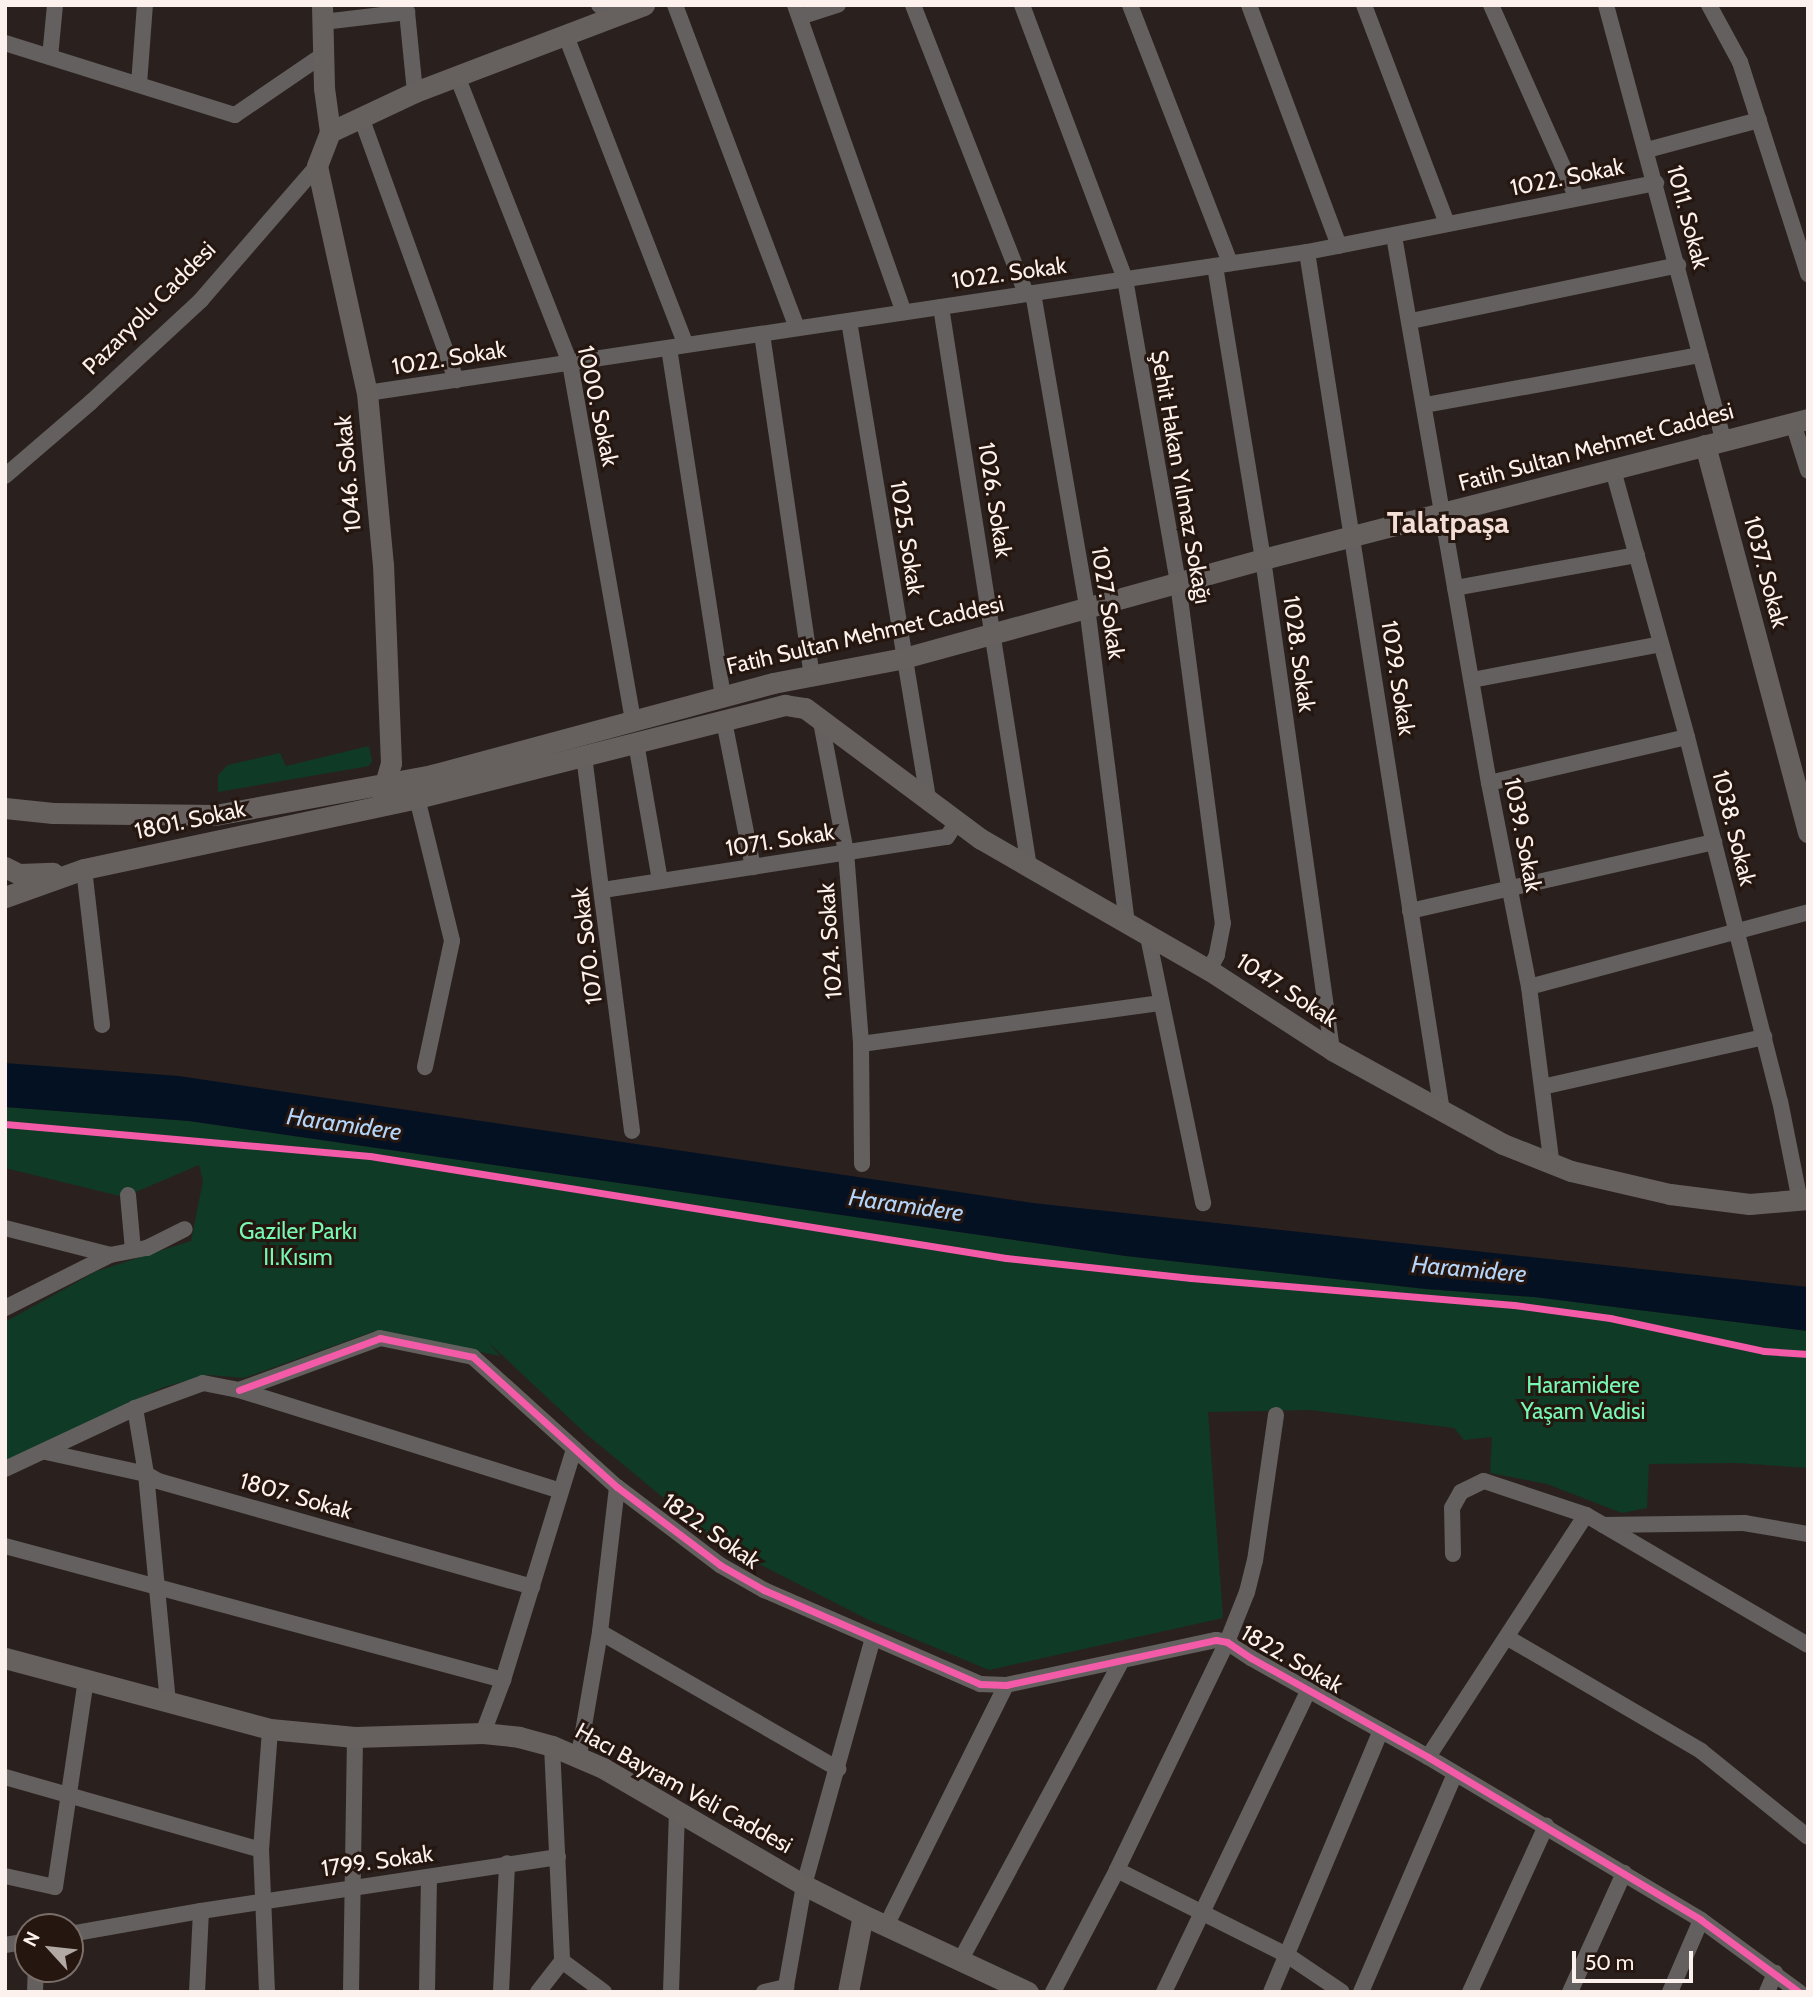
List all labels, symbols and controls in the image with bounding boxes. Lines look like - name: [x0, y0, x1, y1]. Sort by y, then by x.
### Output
- street label: 1022. Sokak: [1508, 152, 1626, 202]
- street label: 1011. Sokak: [1661, 162, 1715, 272]
- street label: Pazaryolu Caddesi: [77, 236, 221, 380]
- street label: 1022. Sokak: [950, 251, 1068, 295]
- street label: 1022. Sokak: [390, 335, 508, 381]
- street label: 1000. Sokak: [572, 343, 624, 469]
- street label: Şehit Hakan Yılmaz Sokağı: [1145, 348, 1217, 606]
- street label: Fatih Sultan Mehmet Caddesi: [1455, 397, 1737, 497]
- street label: 1046. Sokak: [329, 414, 367, 534]
- street label: 1026. Sokak: [972, 440, 1018, 560]
- street label: 1025. Sokak: [884, 479, 930, 597]
- district label: Talatpaşa: [1387, 505, 1509, 541]
- street label: 1037. Sokak: [1738, 513, 1794, 631]
- street label: 1027. Sokak: [1085, 545, 1131, 661]
- street label: Fatih Sultan Mehmet Caddesi: [724, 590, 1006, 680]
- street label: 1028. Sokak: [1277, 594, 1321, 714]
- street label: 1029. Sokak: [1375, 619, 1421, 737]
- street label: 1038. Sokak: [1706, 768, 1762, 888]
- street label: 1039. Sokak: [1498, 775, 1548, 895]
- street label: 1801. Sokak: [132, 795, 248, 845]
- street label: 1071. Sokak: [724, 818, 836, 862]
- street label: 1024. Sokak: [812, 882, 848, 1000]
- street label: 1070. Sokak: [566, 886, 608, 1006]
- street label: 1047. Sokak: [1231, 947, 1343, 1033]
- water label: Haramidere: [285, 1102, 403, 1146]
- water label: Haramidere: [847, 1183, 965, 1227]
- park label: Gaziler Parkı II.Kısım: [239, 1217, 357, 1271]
- water label: Haramidere: [1410, 1250, 1528, 1288]
- park label: Haramidere Yaşam Vadisi: [1521, 1371, 1645, 1425]
- street label: 1807. Sokak: [237, 1467, 355, 1525]
- street label: 1822. Sokak: [657, 1487, 765, 1575]
- street label: 1822. Sokak: [1236, 1619, 1348, 1699]
- street label: Hacı Bayram Veli Caddesi: [571, 1717, 797, 1859]
- street label: 1799. Sokak: [319, 1840, 435, 1882]
- north arrow: [14, 1913, 84, 1983]
- text: N: [18, 1928, 45, 1950]
- scale bar: [1575, 1938, 1696, 1982]
- text: 50 m: [1585, 1950, 1634, 1975]

